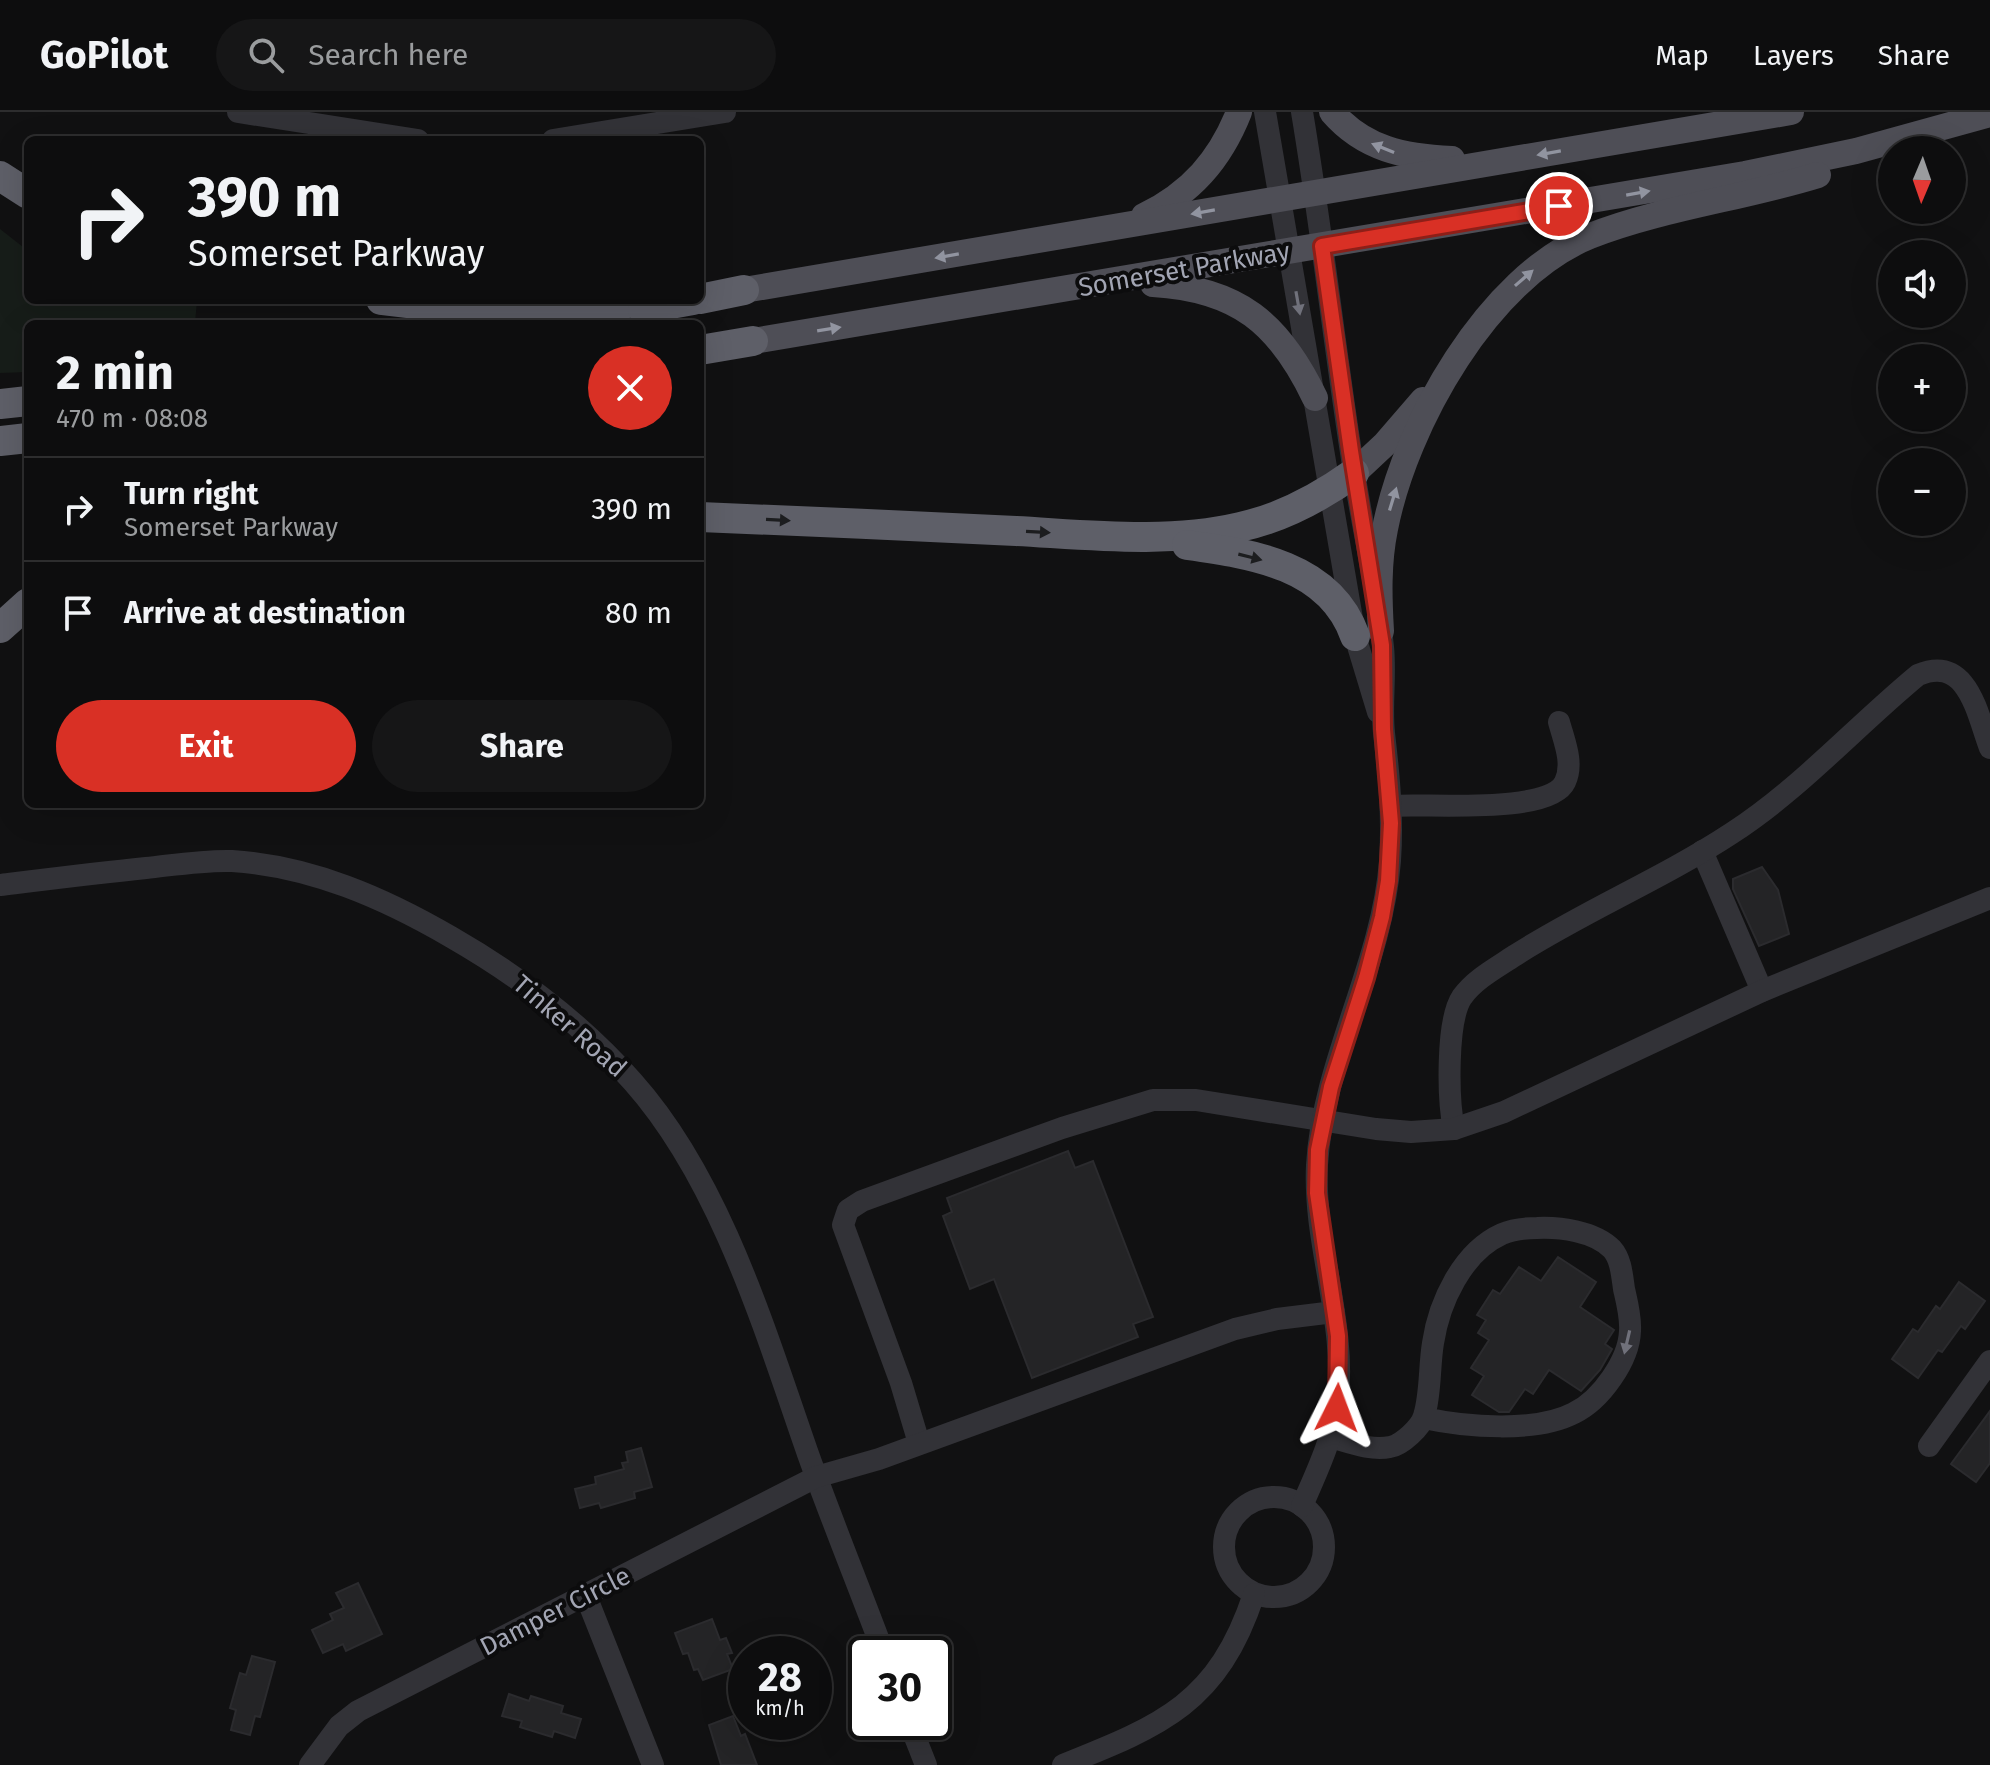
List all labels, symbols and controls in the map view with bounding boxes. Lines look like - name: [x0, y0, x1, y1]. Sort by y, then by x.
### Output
- search box: [216, 19, 776, 91]
- text: GoPilot: [40, 32, 168, 78]
- icon: search: [244, 33, 288, 77]
- text: Search here: [308, 37, 468, 73]
- text: Map: [1655, 39, 1709, 72]
- text: Layers: [1753, 39, 1834, 72]
- text: Share: [1878, 39, 1950, 72]
- north arrow: [1878, 136, 1966, 224]
- map controls: [1878, 136, 1966, 536]
- one-way arrow: [1371, 141, 1395, 154]
- one-way arrow: [1536, 148, 1561, 160]
- text: 390 m: [188, 164, 341, 231]
- icon: right: [56, 168, 160, 272]
- pin: [1525, 172, 1593, 240]
- icon: arrive: [1537, 184, 1581, 228]
- one-way arrow: [1626, 186, 1651, 198]
- one-way arrow: [1190, 206, 1215, 219]
- text: Somerset Parkway: [188, 232, 484, 276]
- street label: Somerset Parkway: [1076, 236, 1292, 303]
- button: sound: [1878, 240, 1966, 328]
- one-way arrow: [934, 250, 959, 262]
- one-way arrow: [1514, 270, 1534, 287]
- one-way arrow: [1292, 291, 1305, 316]
- one-way arrow: [817, 322, 842, 334]
- text: 2 min: [56, 344, 174, 402]
- button: +: [1878, 344, 1966, 432]
- button: close: [588, 346, 672, 430]
- text: 470 m · 08:08: [56, 403, 208, 434]
- button: −: [1878, 448, 1966, 536]
- text: Turn right: [124, 476, 259, 512]
- one-way arrow: [1387, 486, 1400, 510]
- icon: right: [56, 487, 100, 531]
- text: 390 m: [591, 491, 672, 527]
- text: Somerset Parkway: [124, 512, 338, 543]
- one-way arrow: [766, 514, 791, 527]
- one-way arrow: [1026, 526, 1051, 539]
- one-way arrow: [1237, 551, 1262, 563]
- icon: arrive: [56, 591, 100, 635]
- text: Arrive at destination: [124, 595, 406, 631]
- text: 80 m: [605, 595, 672, 631]
- button: Exit: [56, 700, 356, 792]
- button: Share: [372, 700, 672, 792]
- street label: Tinker Road: [507, 969, 633, 1084]
- one-way arrow: [1621, 1329, 1633, 1354]
- position arrow: [1295, 1366, 1379, 1450]
- street label: Damper Circle: [475, 1560, 636, 1663]
- speed limit sign: 30: [848, 1636, 952, 1740]
- text: 28: [758, 1654, 802, 1702]
- text: km/h: [755, 1696, 805, 1720]

